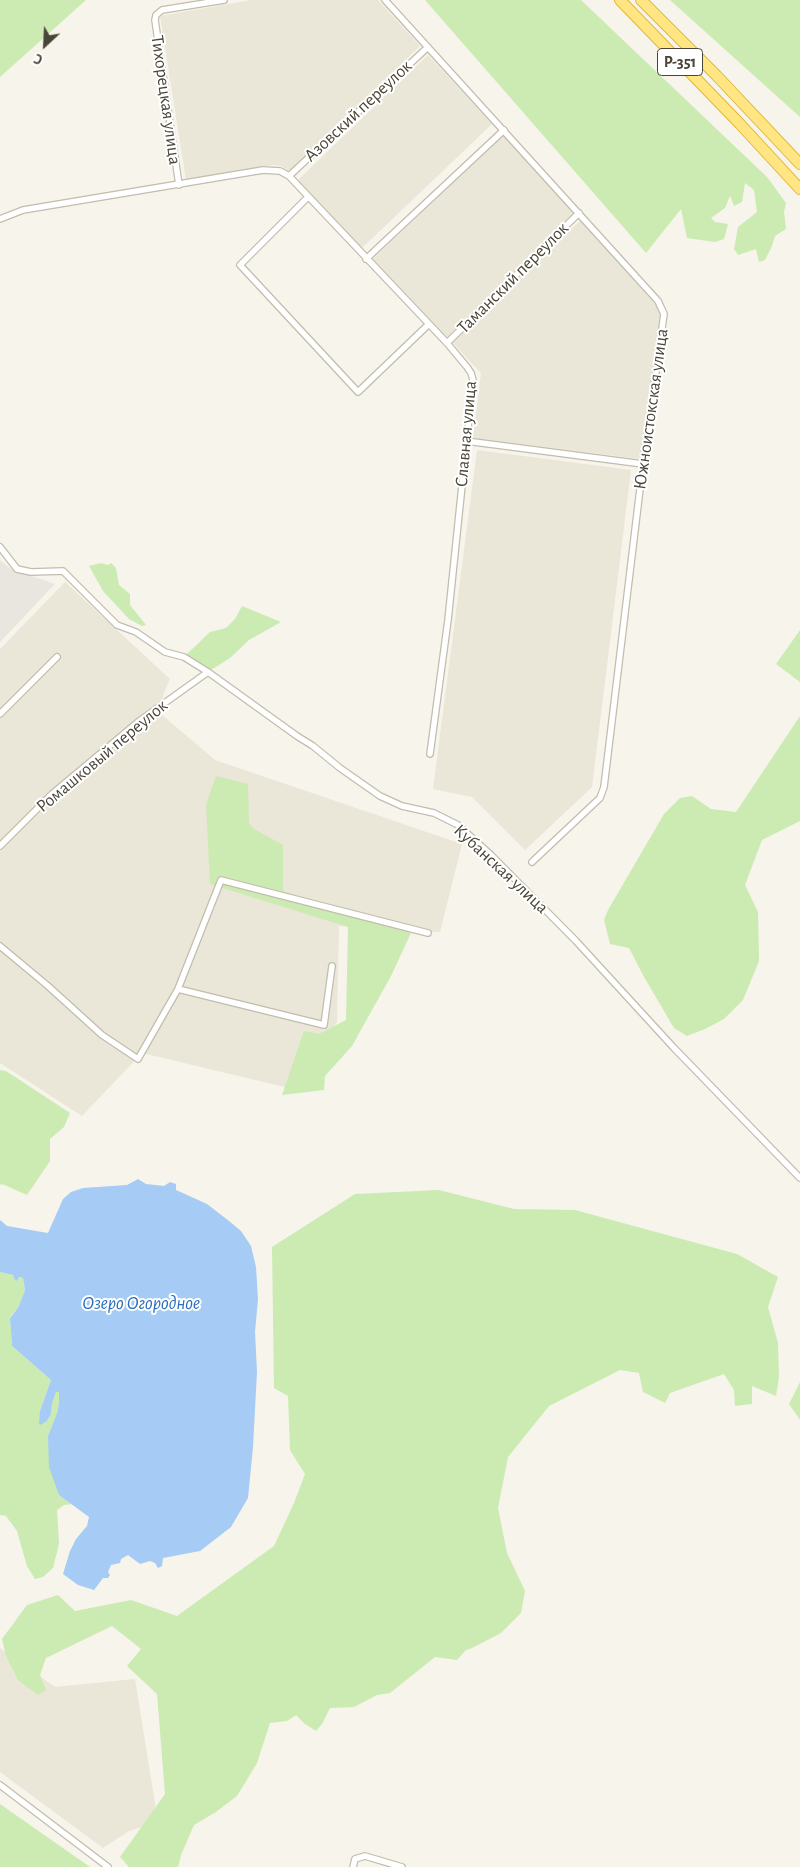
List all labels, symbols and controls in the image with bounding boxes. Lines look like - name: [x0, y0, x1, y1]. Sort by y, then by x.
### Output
- north arrow: [20, 20, 70, 70]
- street label: Тихорецкая улица: [146, 34, 186, 166]
- road number: Р-351: [658, 48, 702, 76]
- text: С: [32, 51, 45, 67]
- street label: Азовский переулок: [300, 56, 416, 166]
- street label: Таманский переулок: [453, 218, 573, 338]
- street label: Южноистокская улица: [629, 327, 673, 491]
- street label: Славная улица: [451, 380, 481, 488]
- street label: Ромашковый переулок: [32, 695, 172, 817]
- street label: Кубанская улица: [449, 820, 553, 918]
- water label: Озеро Огородное: [82, 1292, 200, 1314]

